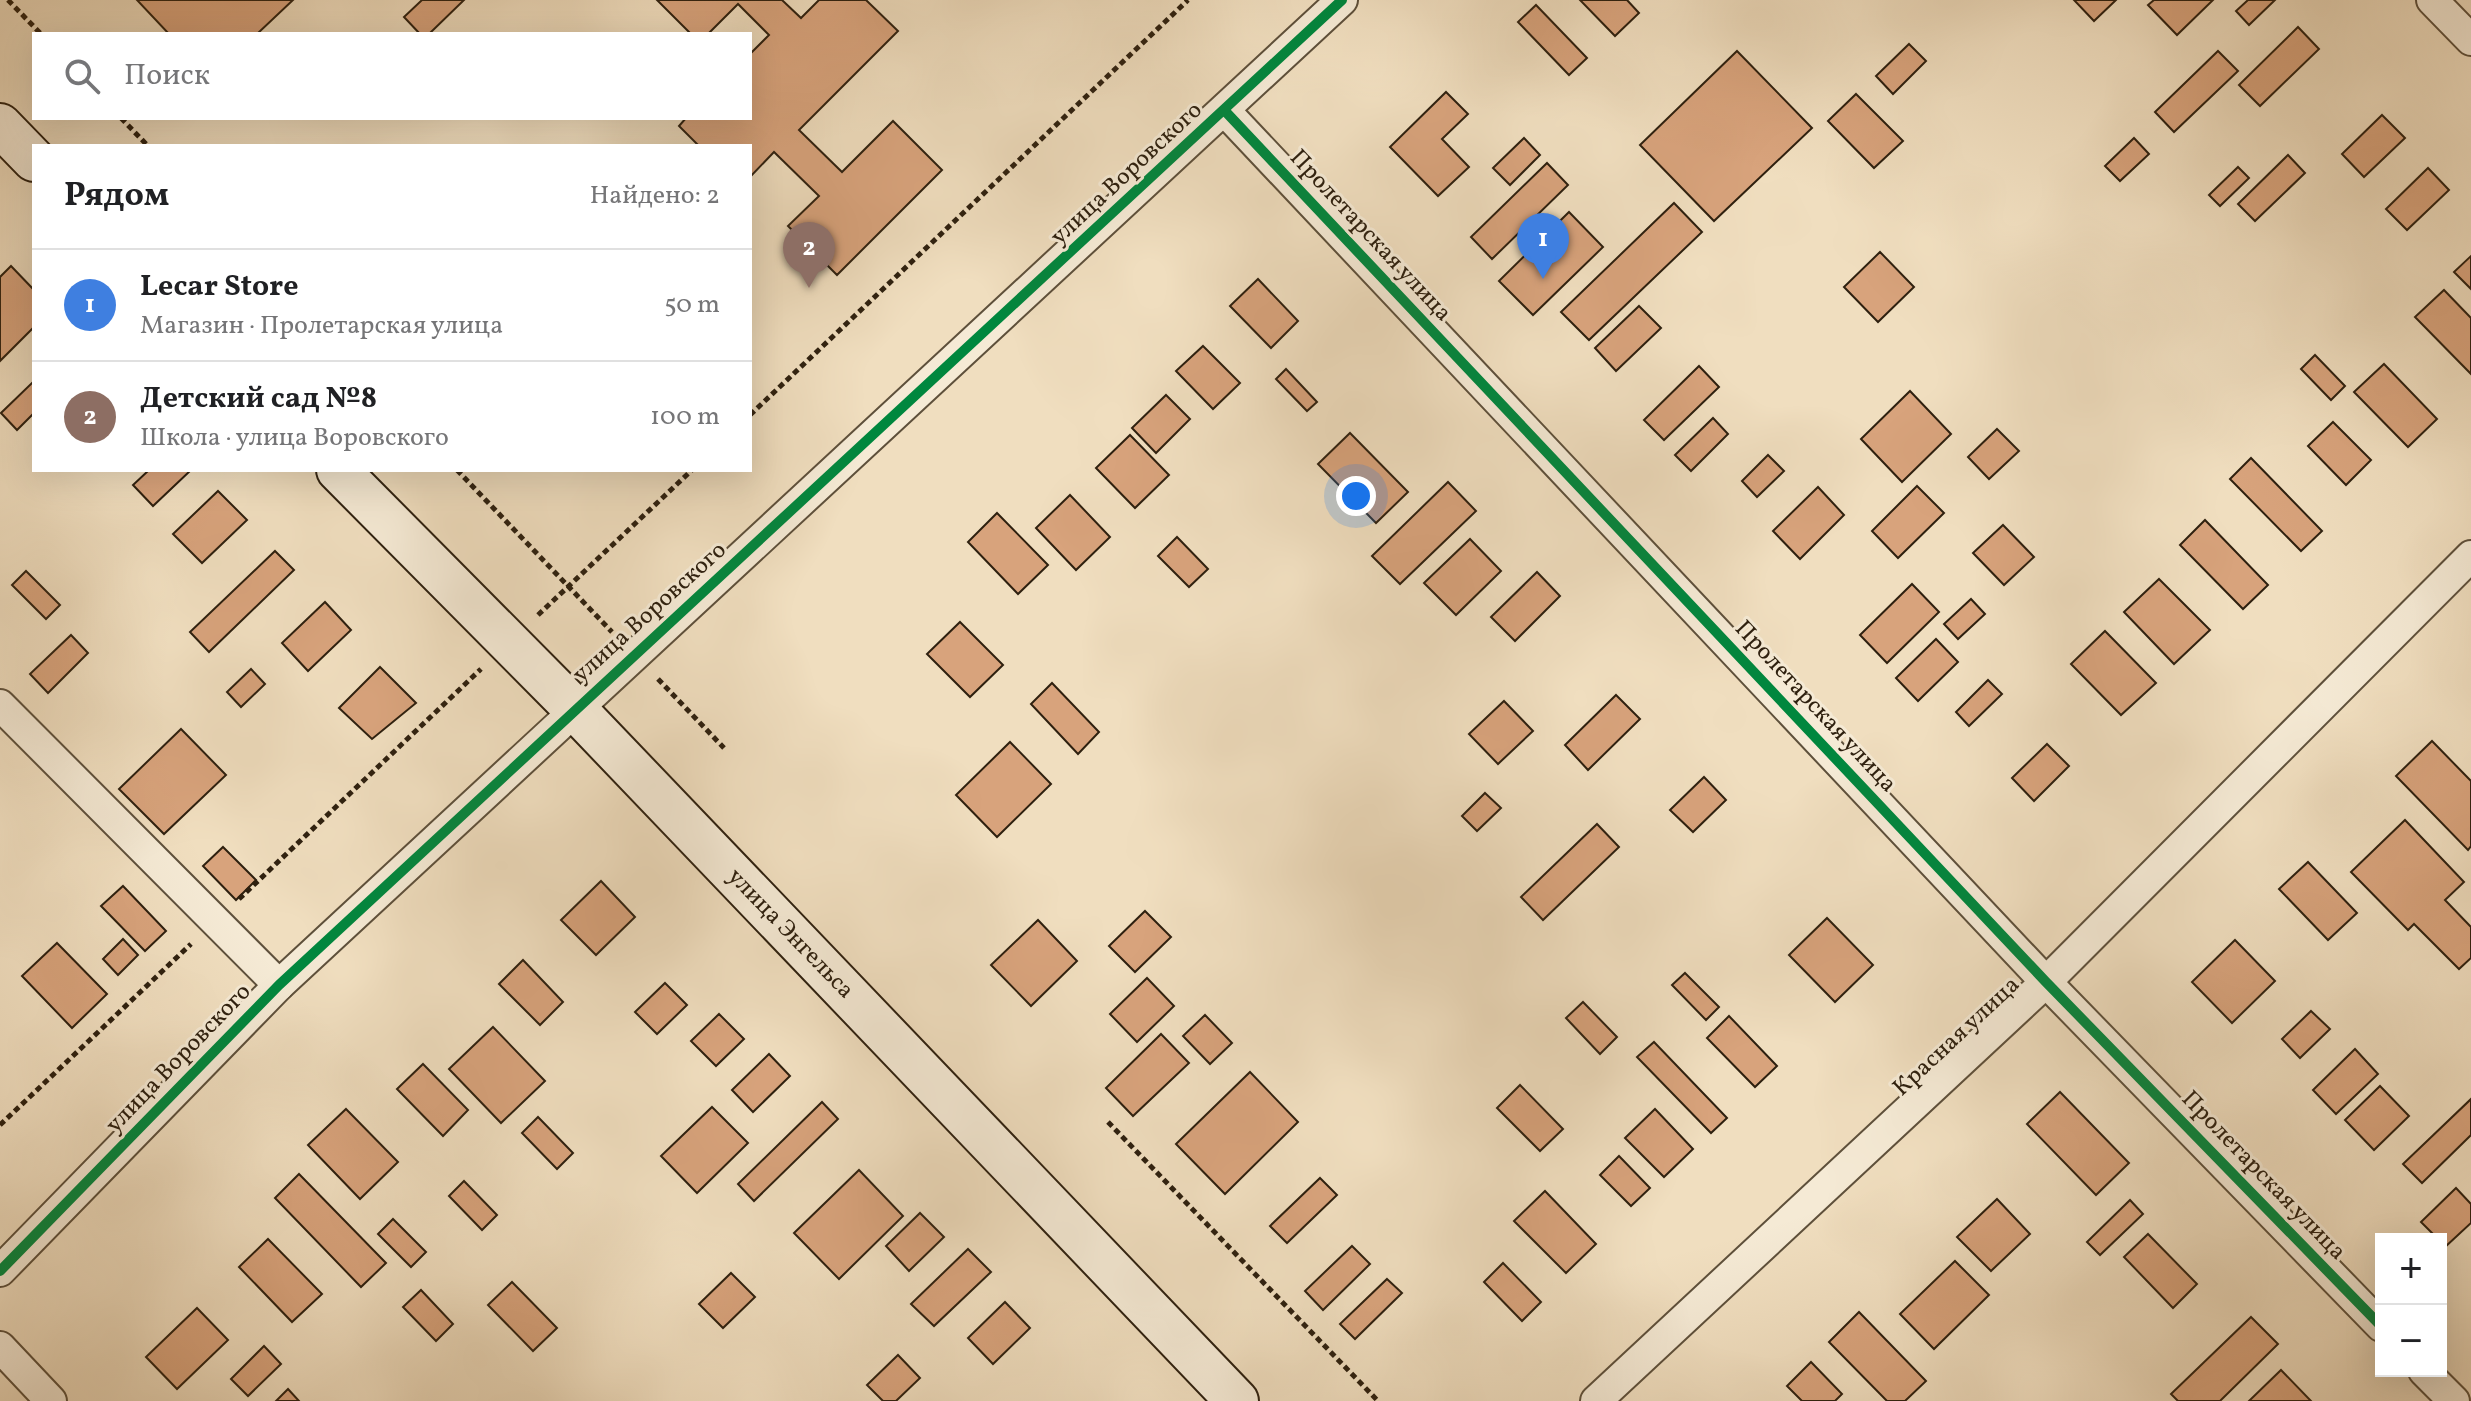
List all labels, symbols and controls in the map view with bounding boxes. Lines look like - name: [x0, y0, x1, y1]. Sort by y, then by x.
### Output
- search box: [32, 32, 752, 120]
- icon: search: [60, 54, 104, 98]
- text: Поиск: [124, 55, 210, 97]
- street label: улица Воровского: [1043, 94, 1211, 254]
- street label: Пролетарская улица: [1281, 142, 1459, 330]
- text: Рядом: [64, 173, 169, 220]
- text: Найдено: 2: [590, 178, 720, 214]
- pin: 1: [1517, 213, 1569, 279]
- pin: 2: [783, 222, 835, 288]
- text: Lecar Store: [140, 266, 298, 308]
- text: 1: [85, 287, 95, 323]
- text: 50 m: [664, 287, 720, 323]
- text: Магазин · Пролетарская улица: [140, 308, 503, 344]
- text: Детский сад №8: [140, 378, 377, 420]
- text: 2: [83, 399, 97, 435]
- text: 100 m: [650, 399, 720, 435]
- text: Школа · улица Воровского: [140, 420, 449, 456]
- your location: [1336, 476, 1376, 516]
- street label: улица Воровского: [565, 534, 735, 692]
- street label: Пролетарская улица: [1726, 613, 1904, 801]
- street label: улица Энгельса: [719, 861, 861, 1007]
- street label: Красная улица: [1886, 969, 2028, 1105]
- street label: улица Воровского: [98, 976, 260, 1142]
- street label: Пролетарская улица: [2173, 1083, 2353, 1269]
- map controls: [2375, 1233, 2447, 1377]
- button: +: [2375, 1233, 2447, 1305]
- button: −: [2375, 1305, 2447, 1377]

